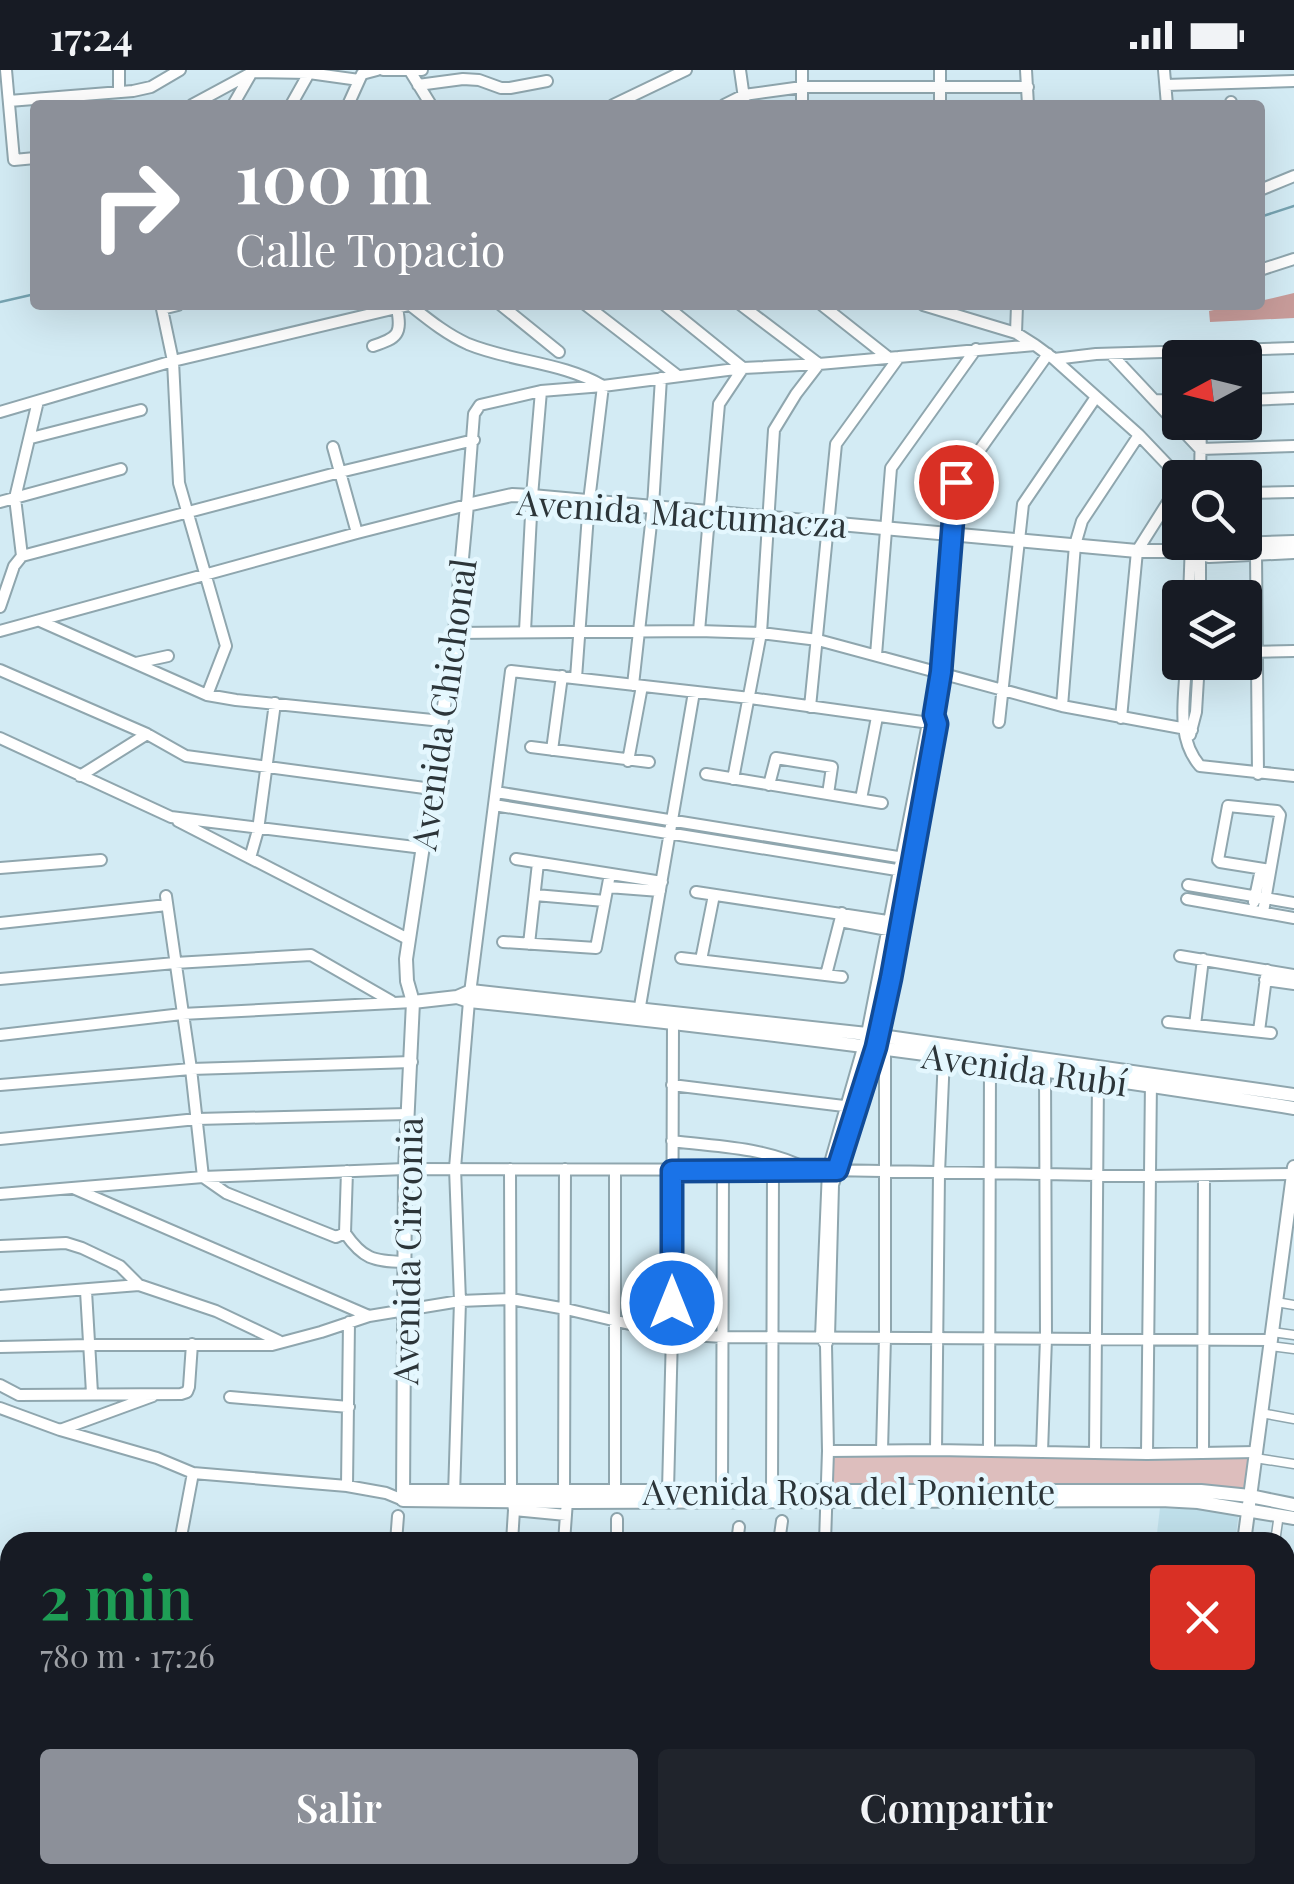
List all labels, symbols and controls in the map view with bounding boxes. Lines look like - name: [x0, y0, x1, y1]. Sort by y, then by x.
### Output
- text: 17:24: [50, 10, 133, 61]
- text: 100 m: [235, 128, 432, 222]
- icon: right: [70, 140, 200, 270]
- text: Calle Topacio: [235, 218, 506, 278]
- north arrow: [1162, 340, 1262, 440]
- map controls: [1162, 340, 1262, 680]
- pin: [914, 440, 999, 525]
- icon: arrive: [929, 455, 984, 510]
- button: search: [1162, 460, 1262, 560]
- street label: Avenida Mactumacza: [514, 477, 849, 547]
- street label: Avenida Chichonal: [398, 555, 486, 854]
- button: layers: [1162, 580, 1262, 680]
- street label: Avenida Rubí: [918, 1030, 1131, 1106]
- street label: Avenida Circonia: [380, 1116, 432, 1386]
- position arrow: [620, 1251, 724, 1355]
- street label: Avenida Rosa del Poniente: [642, 1467, 1055, 1514]
- text: 2 min: [40, 1555, 193, 1635]
- button: close: [1150, 1565, 1255, 1670]
- text: 780 m · 17:26: [40, 1633, 215, 1676]
- button: Salir: [40, 1749, 638, 1864]
- button: Compartir: [658, 1749, 1255, 1864]

